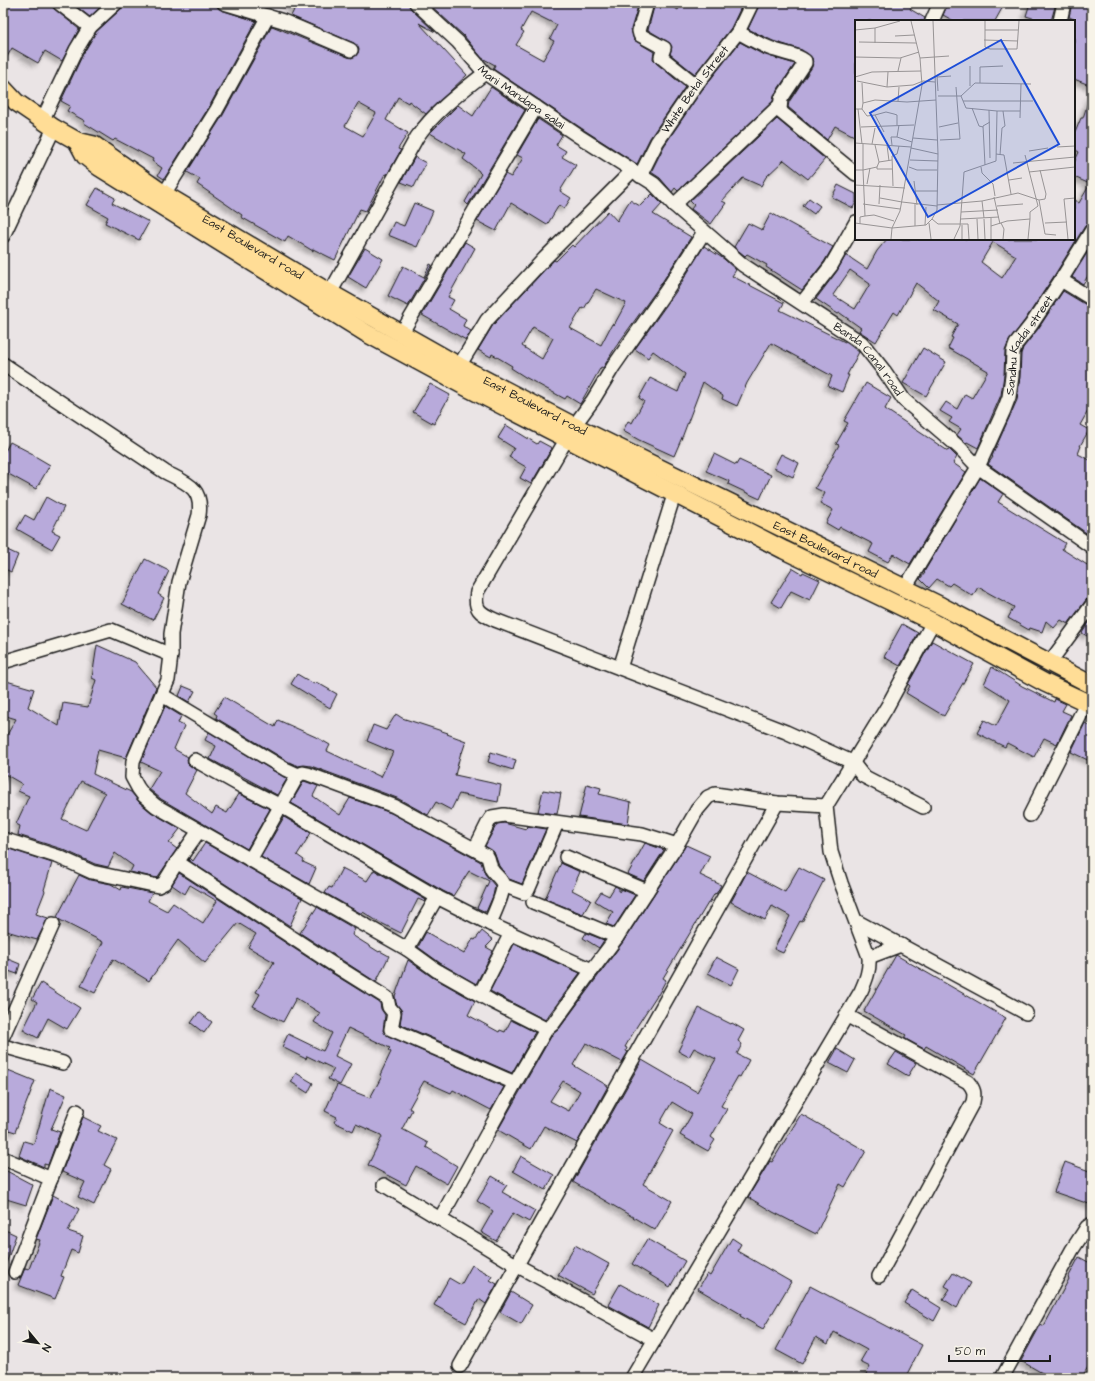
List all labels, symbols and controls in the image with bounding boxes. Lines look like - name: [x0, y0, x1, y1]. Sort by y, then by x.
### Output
- inset map: [855, 20, 1075, 240]
- street label: White Betal Street: [657, 42, 733, 137]
- street label: Mani Mandapa salai: [474, 62, 569, 133]
- street label: East Boulevard road: [199, 210, 306, 284]
- street label: Sandhu Kadai street: [1001, 292, 1057, 396]
- street label: Banda Canal road: [830, 318, 907, 399]
- street label: East Boulevard road: [481, 372, 590, 440]
- street label: East Boulevard road: [771, 517, 881, 582]
- north arrow: [18, 1323, 58, 1363]
- scale bar: [949, 1337, 1050, 1363]
- text: N: [38, 1341, 55, 1354]
- text: 50 m: [955, 1343, 986, 1360]

